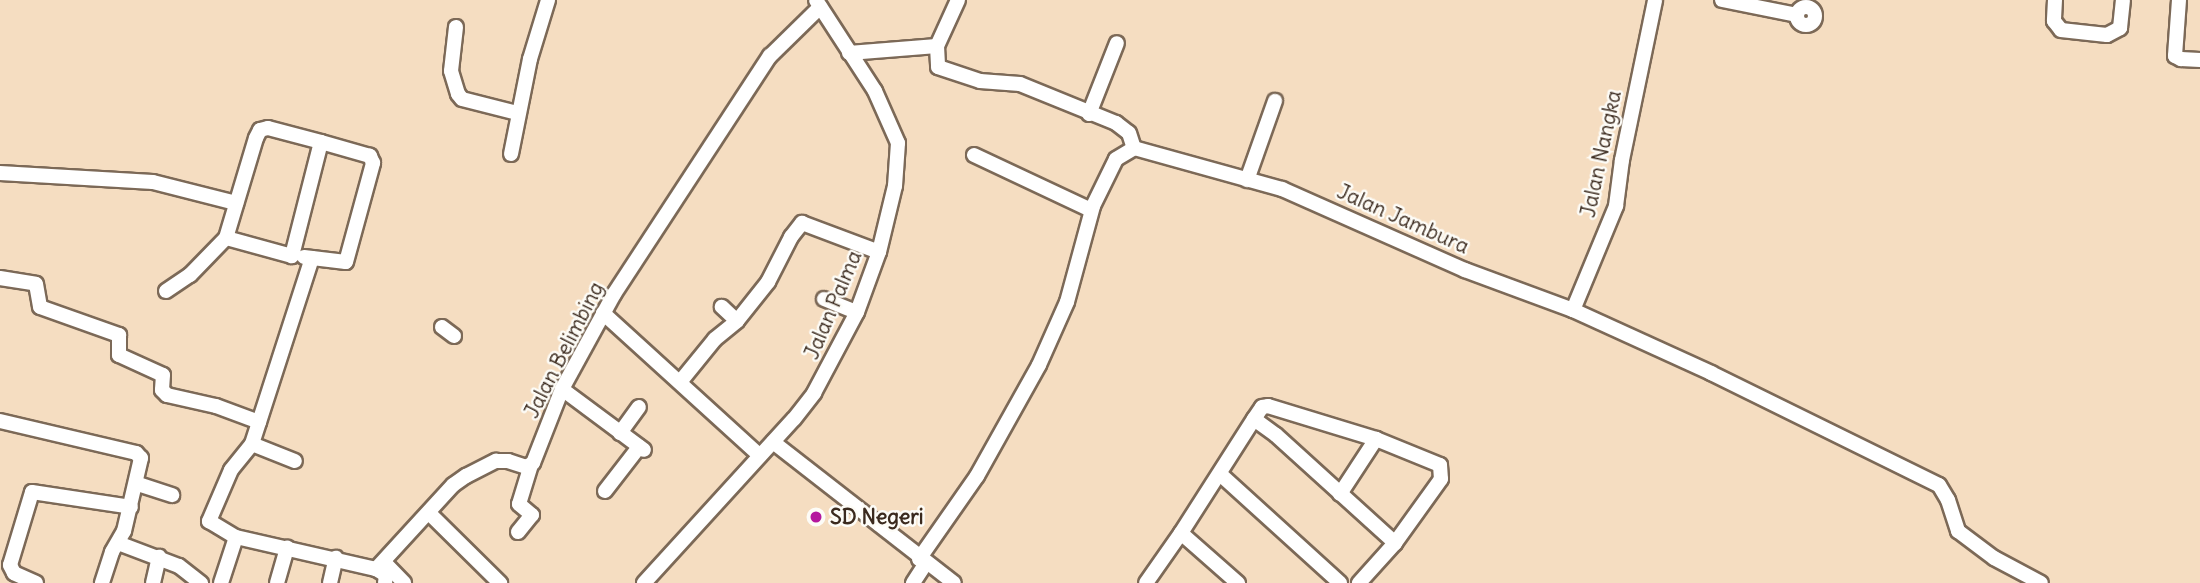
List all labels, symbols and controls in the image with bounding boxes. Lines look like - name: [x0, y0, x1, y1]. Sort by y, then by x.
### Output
- street label: Jalan Nangka: [1575, 88, 1627, 220]
- street label: Jalan Jambura: [1333, 179, 1473, 259]
- street label: Jalan Palma: [799, 247, 867, 363]
- street label: Jalan Belimbing: [519, 278, 609, 422]
- place label: SD Negeri: [830, 504, 924, 530]
- marker: SD Negeri: [808, 509, 824, 525]

